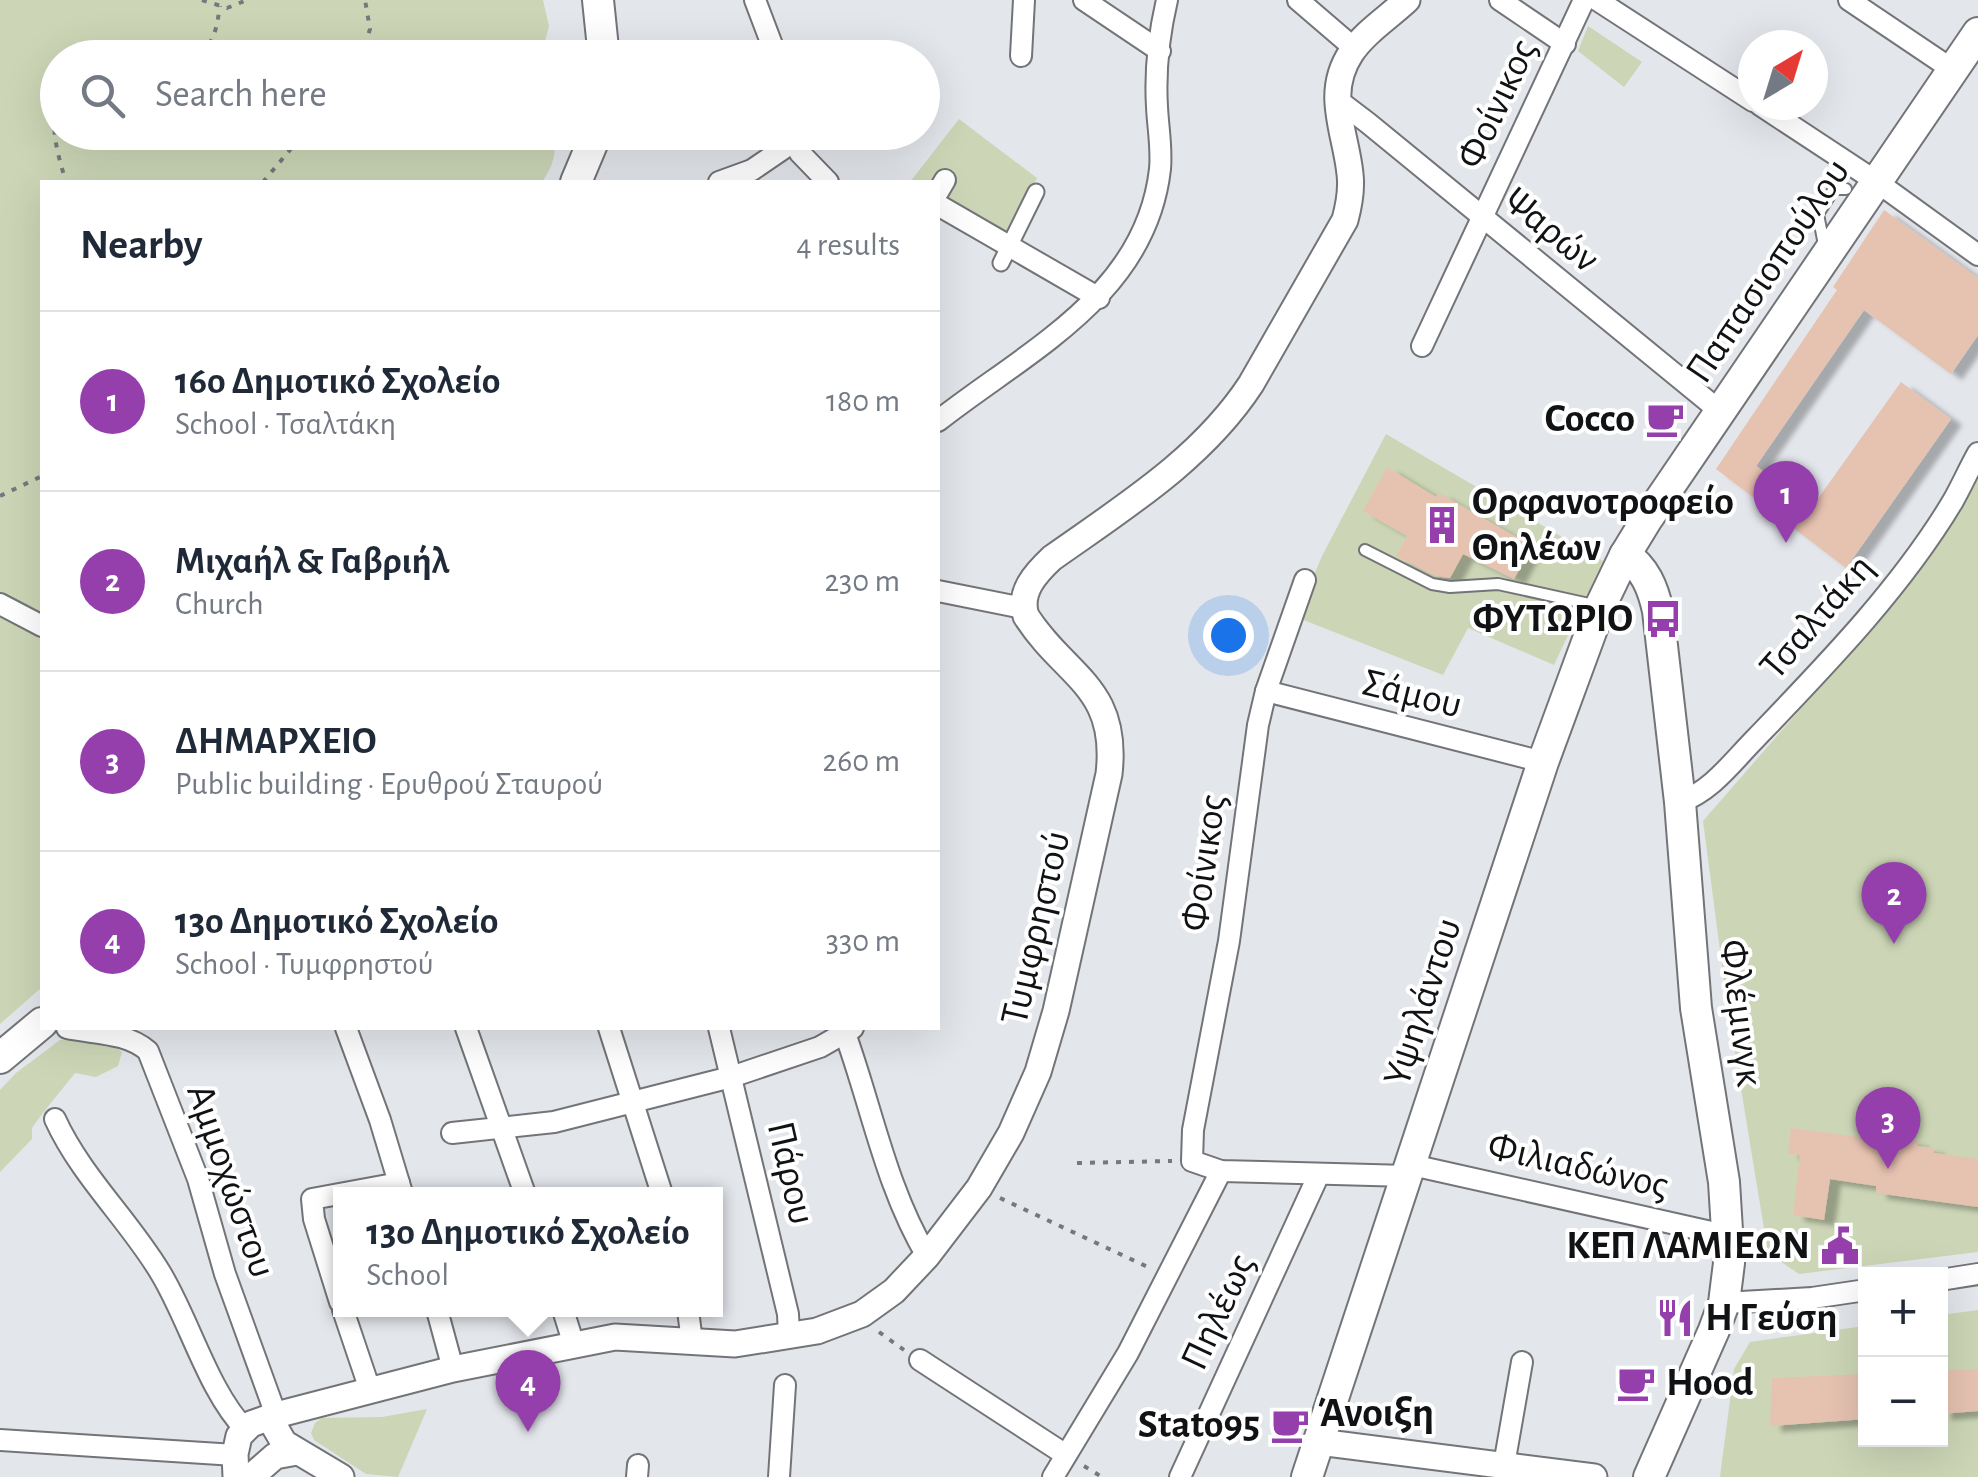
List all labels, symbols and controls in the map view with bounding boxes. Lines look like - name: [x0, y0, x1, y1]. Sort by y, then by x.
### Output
- north arrow: [1738, 30, 1828, 120]
- street label: Φοίνικος: [1450, 33, 1544, 175]
- search box: [40, 40, 940, 150]
- icon: search: [75, 68, 130, 123]
- text: Search here: [155, 76, 327, 114]
- street label: Παπασιοπούλου: [1679, 152, 1857, 390]
- street label: Ψαρών: [1496, 180, 1606, 280]
- text: Nearby: [80, 224, 203, 266]
- text: 4 results: [796, 229, 900, 261]
- text: 16ο Δημοτικό Σχολείο: [175, 363, 500, 401]
- text: 1: [107, 385, 118, 417]
- text: 180 m: [826, 385, 900, 417]
- cafe icon: Cocco: [1644, 398, 1686, 440]
- place label: Cocco: [1545, 399, 1635, 439]
- text: School · Τσαλτάκη: [175, 408, 396, 440]
- pin: 1: [1754, 460, 1818, 543]
- place label: Ορφανοτροφείο Θηλέων: [1472, 482, 1734, 568]
- building icon: Ορφανοτροφείο Θηλέων: [1421, 504, 1463, 546]
- text: Μιχαήλ & Γαβριήλ: [175, 543, 449, 581]
- street label: Τσαλτάκη: [1753, 547, 1881, 687]
- text: 2: [105, 565, 120, 597]
- text: 230 m: [824, 565, 900, 597]
- text: Church: [175, 588, 264, 620]
- bus stop icon: ΦΥΤΩΡΙΟ: [1642, 598, 1684, 640]
- place label: ΦΥΤΩΡΙΟ: [1473, 599, 1633, 639]
- your location: [1203, 610, 1254, 661]
- street label: Σάμου: [1358, 662, 1466, 726]
- text: ΔΗΜΑΡΧΕΙΟ: [175, 723, 376, 761]
- text: 3: [106, 745, 119, 777]
- text: 260 m: [823, 745, 900, 777]
- text: Public building · Ερυθρού Σταυρού: [175, 768, 603, 800]
- street label: Φοίνικος: [1175, 792, 1233, 934]
- street label: Τυμφρηστού: [994, 827, 1078, 1029]
- pin: 2: [1862, 862, 1926, 944]
- text: 13ο Δημοτικό Σχολείο: [175, 903, 498, 941]
- street label: Υψηλάντου: [1377, 913, 1469, 1091]
- text: 4: [104, 925, 121, 957]
- text: 330 m: [826, 925, 900, 957]
- street label: Φλέμινγκ: [1712, 937, 1770, 1089]
- text: School · Τυμφρηστού: [175, 948, 434, 980]
- street label: Αμμοχώστου: [179, 1079, 283, 1283]
- pin: 3: [1856, 1086, 1920, 1169]
- street label: Πάρου: [760, 1118, 822, 1228]
- street label: Φιλιαδώνος: [1484, 1126, 1672, 1206]
- popup: [333, 1187, 723, 1317]
- text: 13ο Δημοτικό Σχολείο: [366, 1214, 690, 1252]
- public building icon: ΚΕΠ ΛΑΜΙΕΩΝ: [1819, 1225, 1861, 1267]
- place label: ΚΕΠ ΛΑΜΙΕΩΝ: [1566, 1226, 1810, 1266]
- street label: Πηλέως: [1174, 1248, 1262, 1376]
- text: School: [366, 1259, 449, 1291]
- map controls: [1858, 1267, 1948, 1447]
- button: +: [1858, 1267, 1948, 1357]
- restaurant icon: Η Γεύση: [1654, 1297, 1696, 1339]
- place label: Η Γεύση: [1705, 1298, 1837, 1338]
- pin: 4: [496, 1350, 560, 1432]
- button: −: [1858, 1357, 1948, 1447]
- cafe icon: Hood: [1615, 1362, 1657, 1404]
- place label: Hood: [1666, 1363, 1754, 1403]
- district label: Άνοιξη: [1318, 1392, 1434, 1434]
- cafe icon: Stato95: [1269, 1404, 1311, 1446]
- place label: Stato95: [1138, 1405, 1260, 1445]

